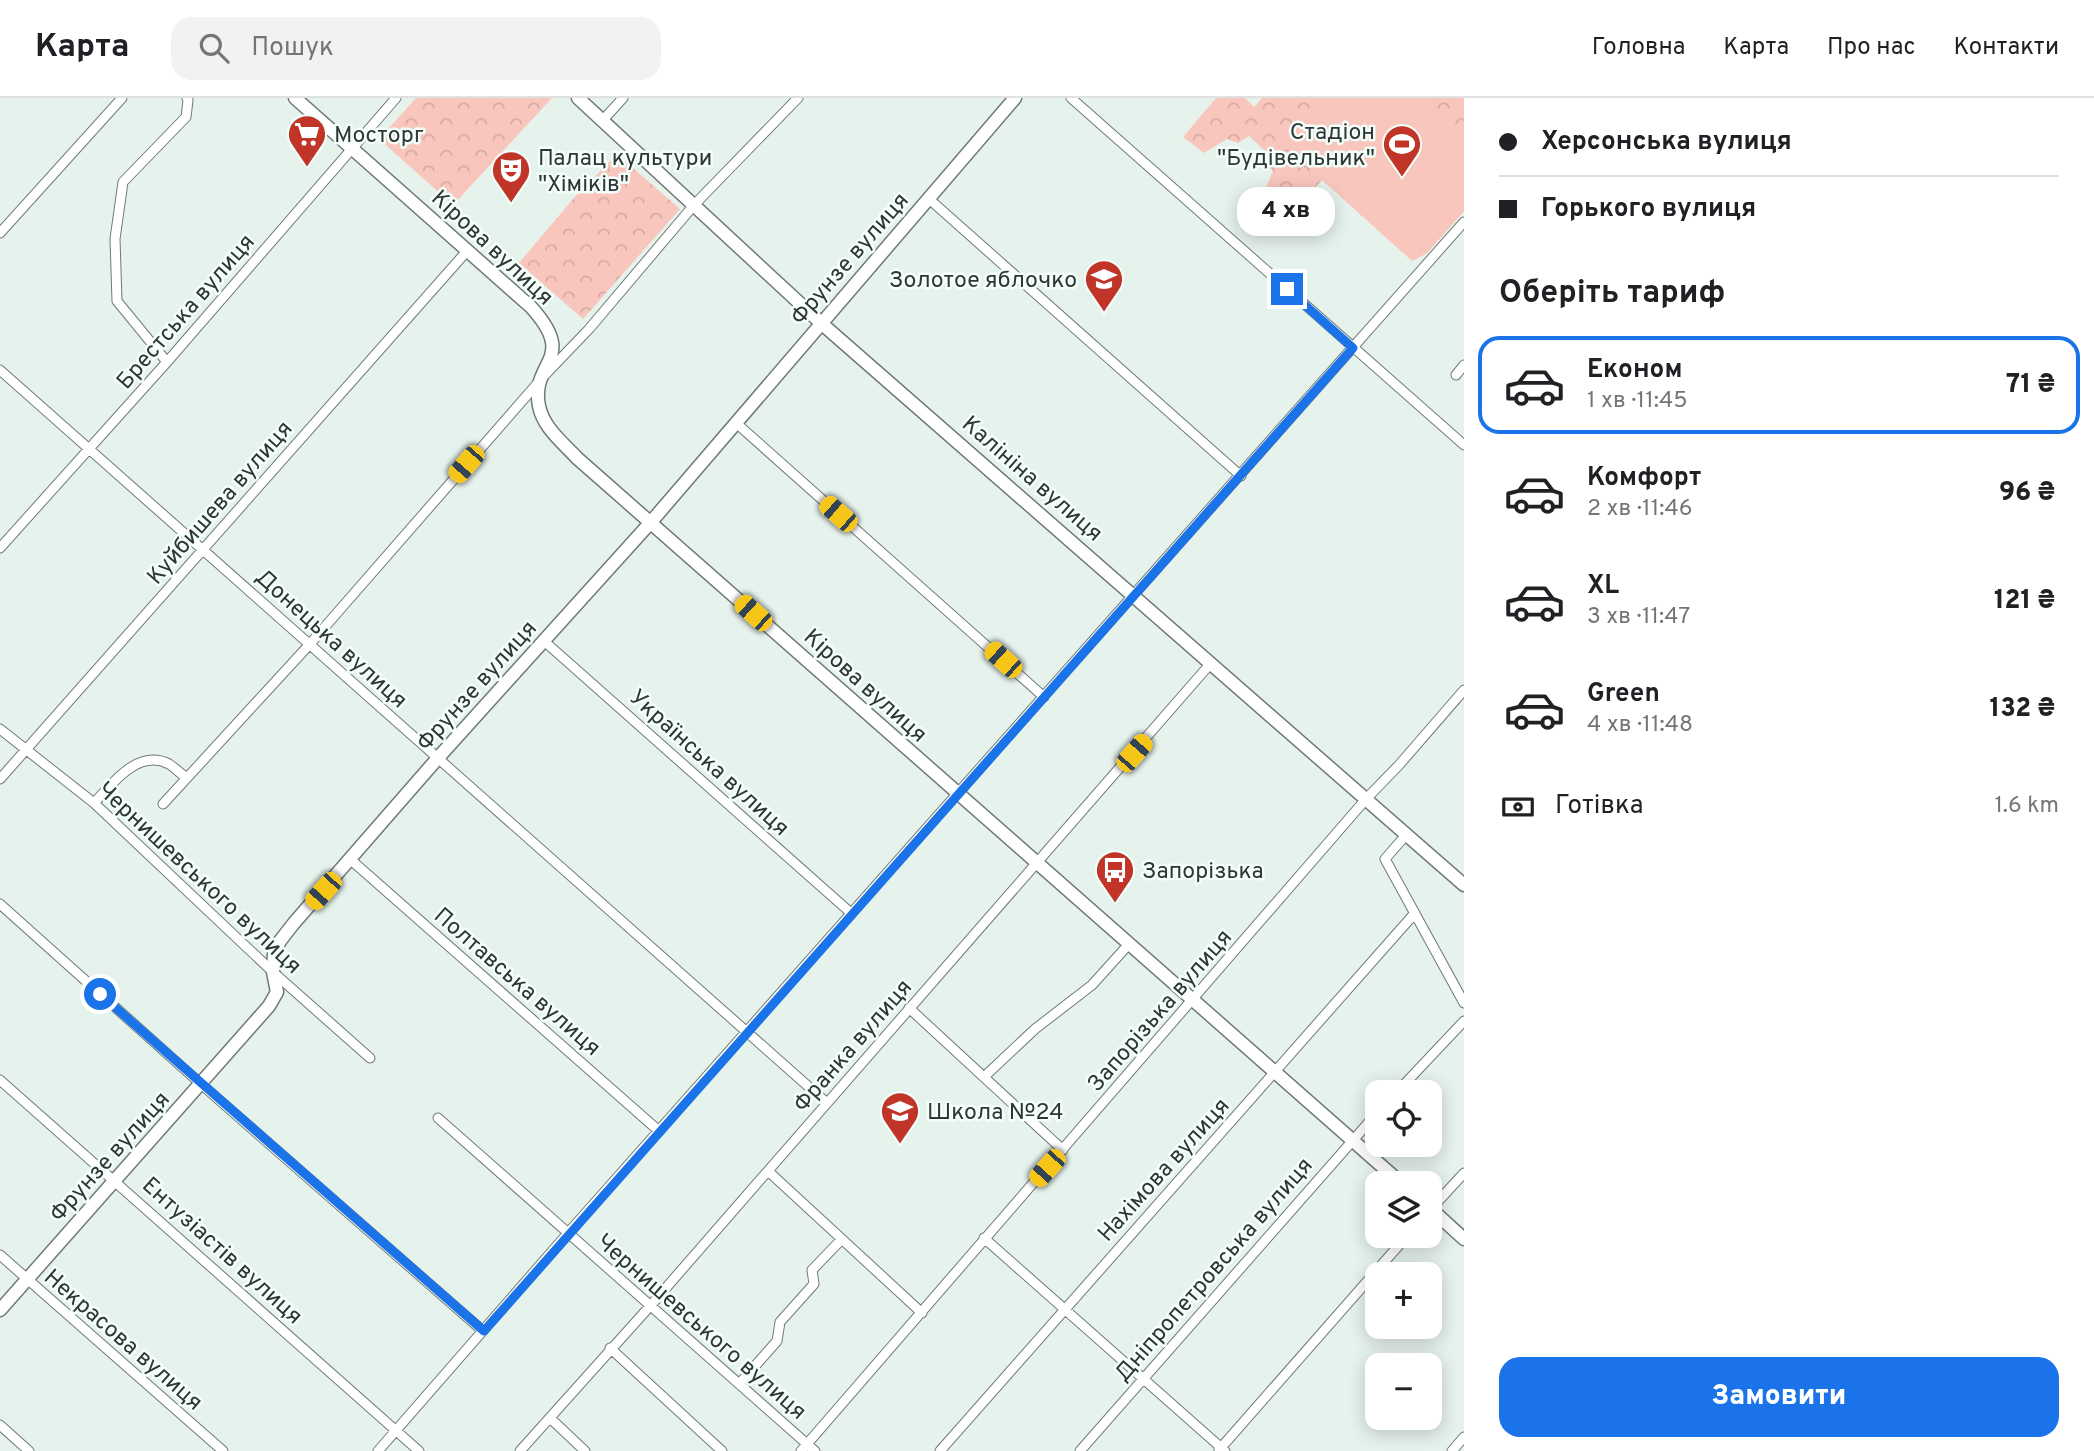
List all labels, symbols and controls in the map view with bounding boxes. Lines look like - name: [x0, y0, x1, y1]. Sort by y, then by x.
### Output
- search box: [171, 17, 661, 80]
- text: Карта: [35, 27, 129, 69]
- icon: search: [195, 29, 233, 67]
- text: Пошук: [251, 32, 334, 65]
- text: Головна: [1592, 33, 1685, 63]
- text: Карта: [1723, 33, 1789, 63]
- text: Про нас: [1827, 33, 1915, 63]
- text: Контакти: [1953, 33, 2059, 63]
- supermarket icon: Мосторг: [286, 113, 328, 168]
- place label: Стадіон "Будівельник": [1217, 119, 1375, 174]
- place label: Мосторг: [334, 122, 424, 151]
- sports icon: Стадіон "Будівельник": [1381, 123, 1423, 178]
- text: Херсонська вулиця: [1541, 126, 1792, 159]
- place label: Палац культури "Хіміків": [538, 145, 712, 200]
- theatre icon: Палац культури "Хіміків": [490, 149, 532, 204]
- street label: Кірова вулиця: [424, 185, 559, 313]
- street label: Фрунзе вулиця: [785, 187, 916, 332]
- callout: 4 хв: [1238, 188, 1336, 236]
- text: Горького вулиця: [1541, 193, 1756, 226]
- text: 4 хв: [1262, 197, 1310, 226]
- street label: Брестська вулиця: [111, 229, 262, 396]
- school or university icon: Золотое яблочко: [1083, 258, 1125, 313]
- place label: Золотое яблочко: [889, 267, 1077, 296]
- route end: [1271, 273, 1303, 305]
- text: Оберіть тариф: [1499, 274, 1725, 314]
- icon: car: [1503, 354, 1566, 417]
- text: Економ: [1587, 354, 1682, 387]
- text: 71 ₴: [2006, 369, 2055, 402]
- text: 1 хв · 11:45: [1587, 387, 1688, 416]
- street label: Калініна вулиця: [955, 411, 1108, 549]
- street label: Куйбишева вулиця: [142, 416, 300, 592]
- car: [445, 441, 488, 487]
- icon: car: [1503, 462, 1566, 525]
- text: Комфорт: [1587, 462, 1701, 495]
- text: 96 ₴: [1999, 477, 2055, 510]
- car: [816, 492, 861, 536]
- text: 2 хв · 11:46: [1587, 495, 1692, 524]
- street label: Донецька вулиця: [248, 564, 413, 716]
- icon: car: [1503, 570, 1566, 633]
- text: XL: [1587, 570, 1619, 603]
- text: 121 ₴: [1994, 585, 2055, 618]
- car: [731, 591, 776, 635]
- text: 3 хв · 11:47: [1587, 603, 1690, 632]
- street label: Фрунзе вулиця: [411, 615, 544, 758]
- street label: Кірова вулиця: [796, 624, 932, 750]
- car: [981, 638, 1026, 682]
- icon: car: [1503, 678, 1566, 741]
- text: Green: [1587, 678, 1660, 711]
- street label: Українська вулиця: [622, 684, 794, 843]
- text: 132 ₴: [1990, 693, 2055, 726]
- text: 4 хв · 11:48: [1587, 711, 1693, 740]
- car: [1113, 730, 1156, 776]
- street label: Чернишевського вулиця: [90, 776, 307, 981]
- icon: cash: [1499, 788, 1537, 826]
- text: Готівка: [1555, 790, 1644, 823]
- text: 1.6 km: [1994, 792, 2059, 821]
- bus stop icon: Запорізька: [1094, 849, 1136, 904]
- place label: Запорізька: [1142, 858, 1264, 887]
- car: [302, 868, 345, 914]
- street label: Полтавська вулиця: [427, 902, 606, 1063]
- street label: Запорізька вулиця: [1082, 924, 1240, 1099]
- street label: Франка вулиця: [788, 974, 920, 1119]
- route start: [84, 978, 116, 1010]
- map controls: [1365, 1080, 1442, 1430]
- button: locate: [1365, 1080, 1442, 1157]
- street label: Фрунзе вулиця: [44, 1086, 177, 1229]
- school or university icon: Школа №24: [879, 1090, 921, 1145]
- street label: Нахімова вулиця: [1093, 1093, 1237, 1249]
- place label: Школа №24: [927, 1099, 1064, 1128]
- car: [1026, 1145, 1069, 1191]
- street label: Дніпропетровська вулиця: [1109, 1152, 1320, 1389]
- button: layers: [1365, 1171, 1442, 1248]
- street label: Ентузіастів вулиця: [135, 1172, 308, 1332]
- street label: Чернишевського вулиця: [589, 1229, 812, 1427]
- button: +: [1365, 1262, 1442, 1339]
- street label: Некрасова вулиця: [37, 1264, 208, 1418]
- button: −: [1365, 1353, 1442, 1430]
- button: Замовити: [1499, 1357, 2059, 1437]

